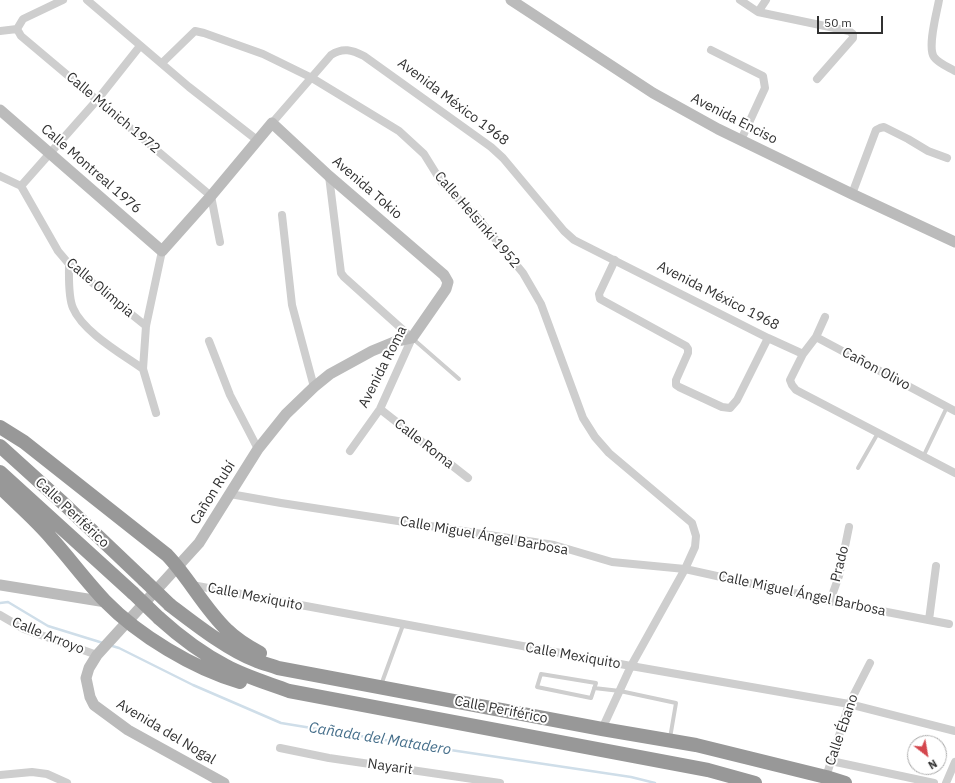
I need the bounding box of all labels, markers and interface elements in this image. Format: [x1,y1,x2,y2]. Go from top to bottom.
scale bar [819,8,885,34]
text: 50 m [824,15,852,30]
street label: Avenida México 1968 [394,55,512,149]
street label: Calle Múnich 1972 [63,69,163,157]
street label: Avenida Enciso [688,90,780,148]
street label: Calle Montreal 1976 [37,121,145,217]
street label: Avenida Tokio [329,153,405,223]
street label: Calle Helsinki 1952 [431,168,523,272]
street label: Calle Olimpia [63,255,137,321]
street label: Avenida México 1968 [654,258,782,334]
street label: Avenida Roma [355,323,411,411]
street label: Cañon Olivo [839,344,913,394]
street label: Calle Roma [391,416,457,472]
street label: Cañon Rubí [187,458,239,528]
street label: Calle Periférico [32,475,112,551]
street label: Calle Miguel Ángel Barbosa [398,513,570,559]
street label: Prado [827,544,853,584]
street label: Calle Miguel Ángel Barbosa [717,568,887,620]
street label: Calle Mexiquito [206,580,304,614]
street label: Calle Arroyo [9,614,87,658]
street label: Calle Mexiquito [524,639,622,673]
street label: Calle Ébano [822,692,862,768]
street label: Calle Periférico [453,693,549,727]
street label: Avenida del Nogal [113,696,219,768]
water label: Cañada del Matadero [308,719,452,759]
north arrow [907,735,947,775]
street label: Nayarit [366,756,414,778]
text: N [926,756,940,772]

